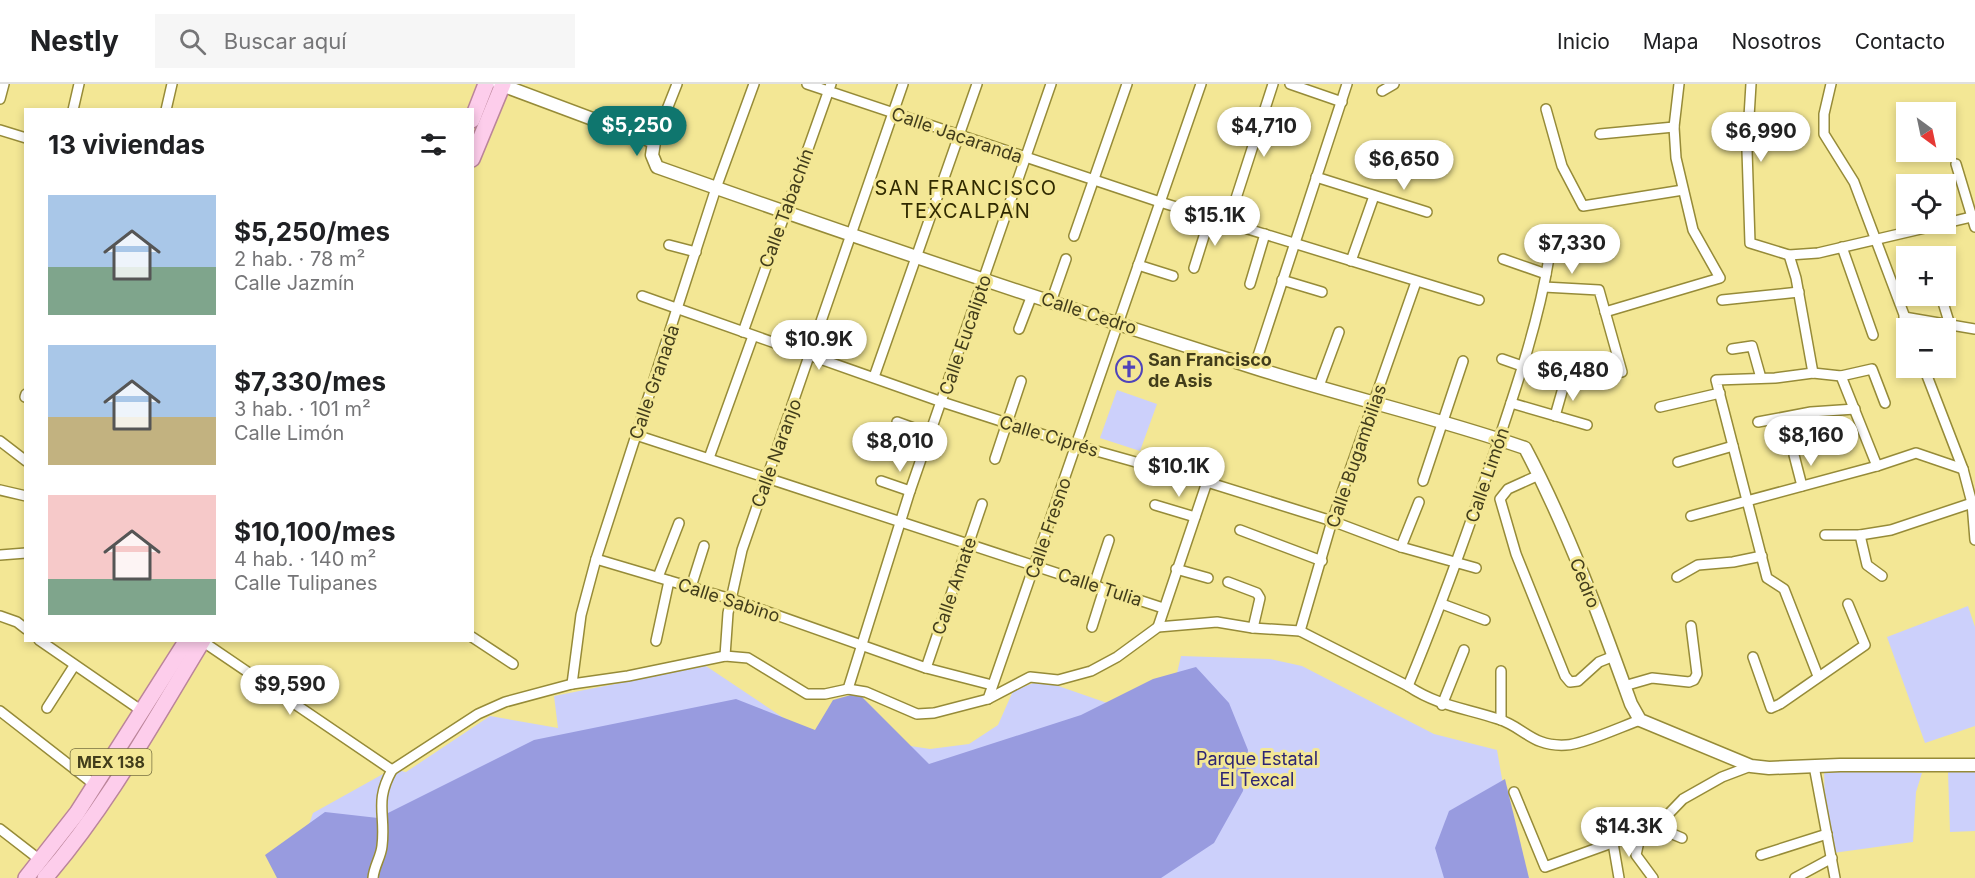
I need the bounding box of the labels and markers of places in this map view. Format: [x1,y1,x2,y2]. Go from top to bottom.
pin: $5,250 [588,106,686,157]
pin: $4,710 [1215,107,1313,158]
pin: $6,990 [1712,112,1810,163]
pin: $6,650 [1355,140,1453,191]
pin: $15.1K [1166,196,1264,247]
pin: $7,330 [1523,224,1621,275]
pin: $10.9K [770,320,868,371]
place label: San Francisco de Asis [1148,349,1272,391]
pin: $6,480 [1524,351,1622,402]
church icon: San Francisco de Asis [1114,354,1144,384]
pin: $8,160 [1762,416,1860,467]
pin: $8,010 [851,422,949,473]
pin: $10.1K [1130,447,1228,498]
pin: $9,590 [241,665,339,716]
pin: $14.3K [1580,807,1678,858]

